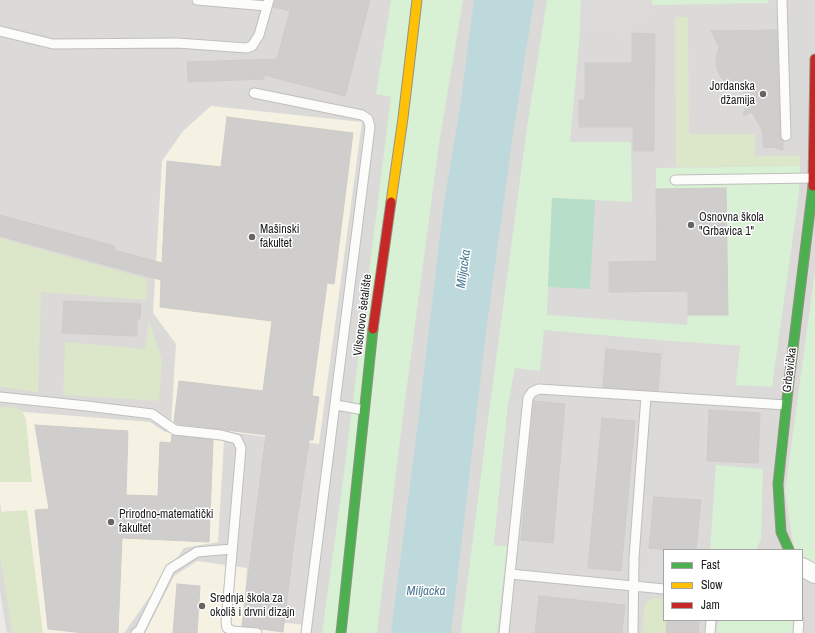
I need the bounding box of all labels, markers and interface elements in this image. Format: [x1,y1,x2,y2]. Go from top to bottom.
place label: Jordanska džamija [710,80,755,108]
marker: Jordanska džamija [758,89,768,99]
place label: Osnovna škola "Grbavica 1" [699,211,764,239]
marker: Osnovna škola "Grbavica 1" [686,220,696,230]
place label: Mašinski fakultet [260,223,299,251]
marker: Mašinski fakultet [247,232,257,242]
water label: Miljacka [454,249,474,289]
street label: Vilsonovo šetalište [351,273,375,357]
street label: Grbavička [780,347,800,393]
place label: Prirodno-matematički fakultet [119,508,214,536]
marker: Prirodno-matematički fakultet [106,517,116,527]
legend [663,549,803,621]
text: Fast [701,557,720,573]
text: Slow [701,577,722,593]
water label: Miljacka [406,584,446,600]
place label: Srednja škola za okoliš i drvni dizajn [210,592,295,620]
text: Jam [701,597,720,613]
marker: Srednja škola za okoliš i drvni dizajn [197,601,207,611]

